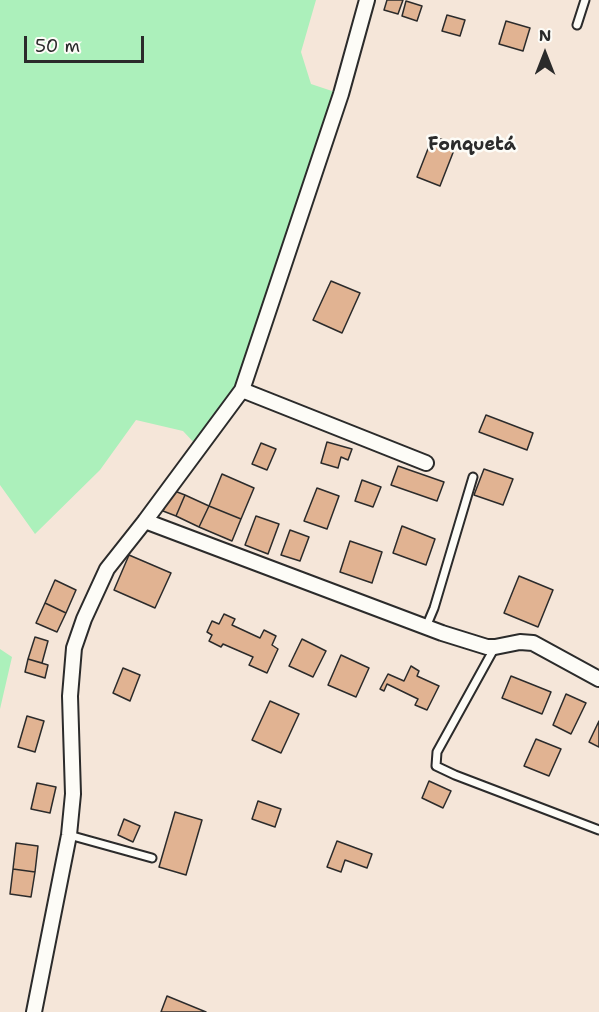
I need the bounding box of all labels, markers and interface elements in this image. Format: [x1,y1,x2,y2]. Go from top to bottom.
scale bar [27,24,147,62]
north arrow [515,24,575,84]
text: N [539,25,551,46]
text: 50 m [35,34,80,58]
district label: Fonquetá [428,134,516,156]

